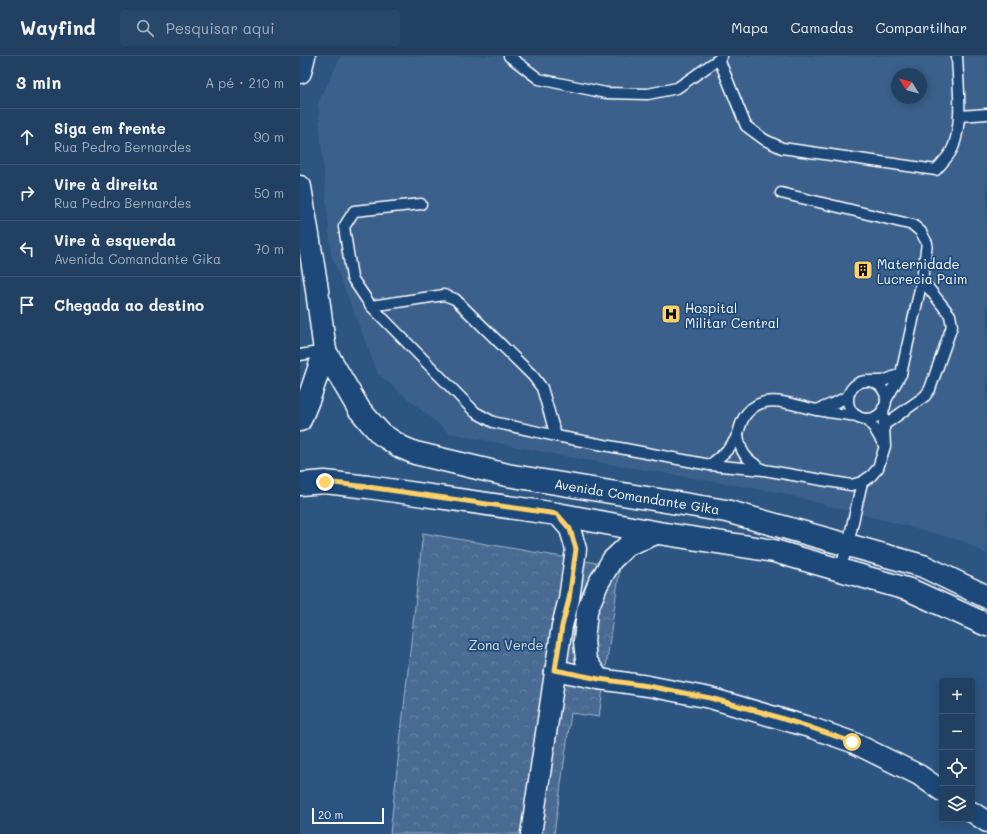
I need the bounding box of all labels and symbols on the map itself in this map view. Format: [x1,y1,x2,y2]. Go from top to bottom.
north arrow [891,68,927,104]
place label: Maternidade Lucrecia Paim [877,255,967,287]
building icon: Maternidade Lucrecia Paim [852,259,874,281]
place label: Hospital Militar Central [685,299,779,331]
hospital icon: Hospital Militar Central [660,303,682,325]
route end [316,473,334,491]
street label: Avenida Comandante Gika [553,475,721,517]
park label: Zona Verde [468,636,544,653]
route start [843,733,861,751]
scale bar [312,806,384,825]

